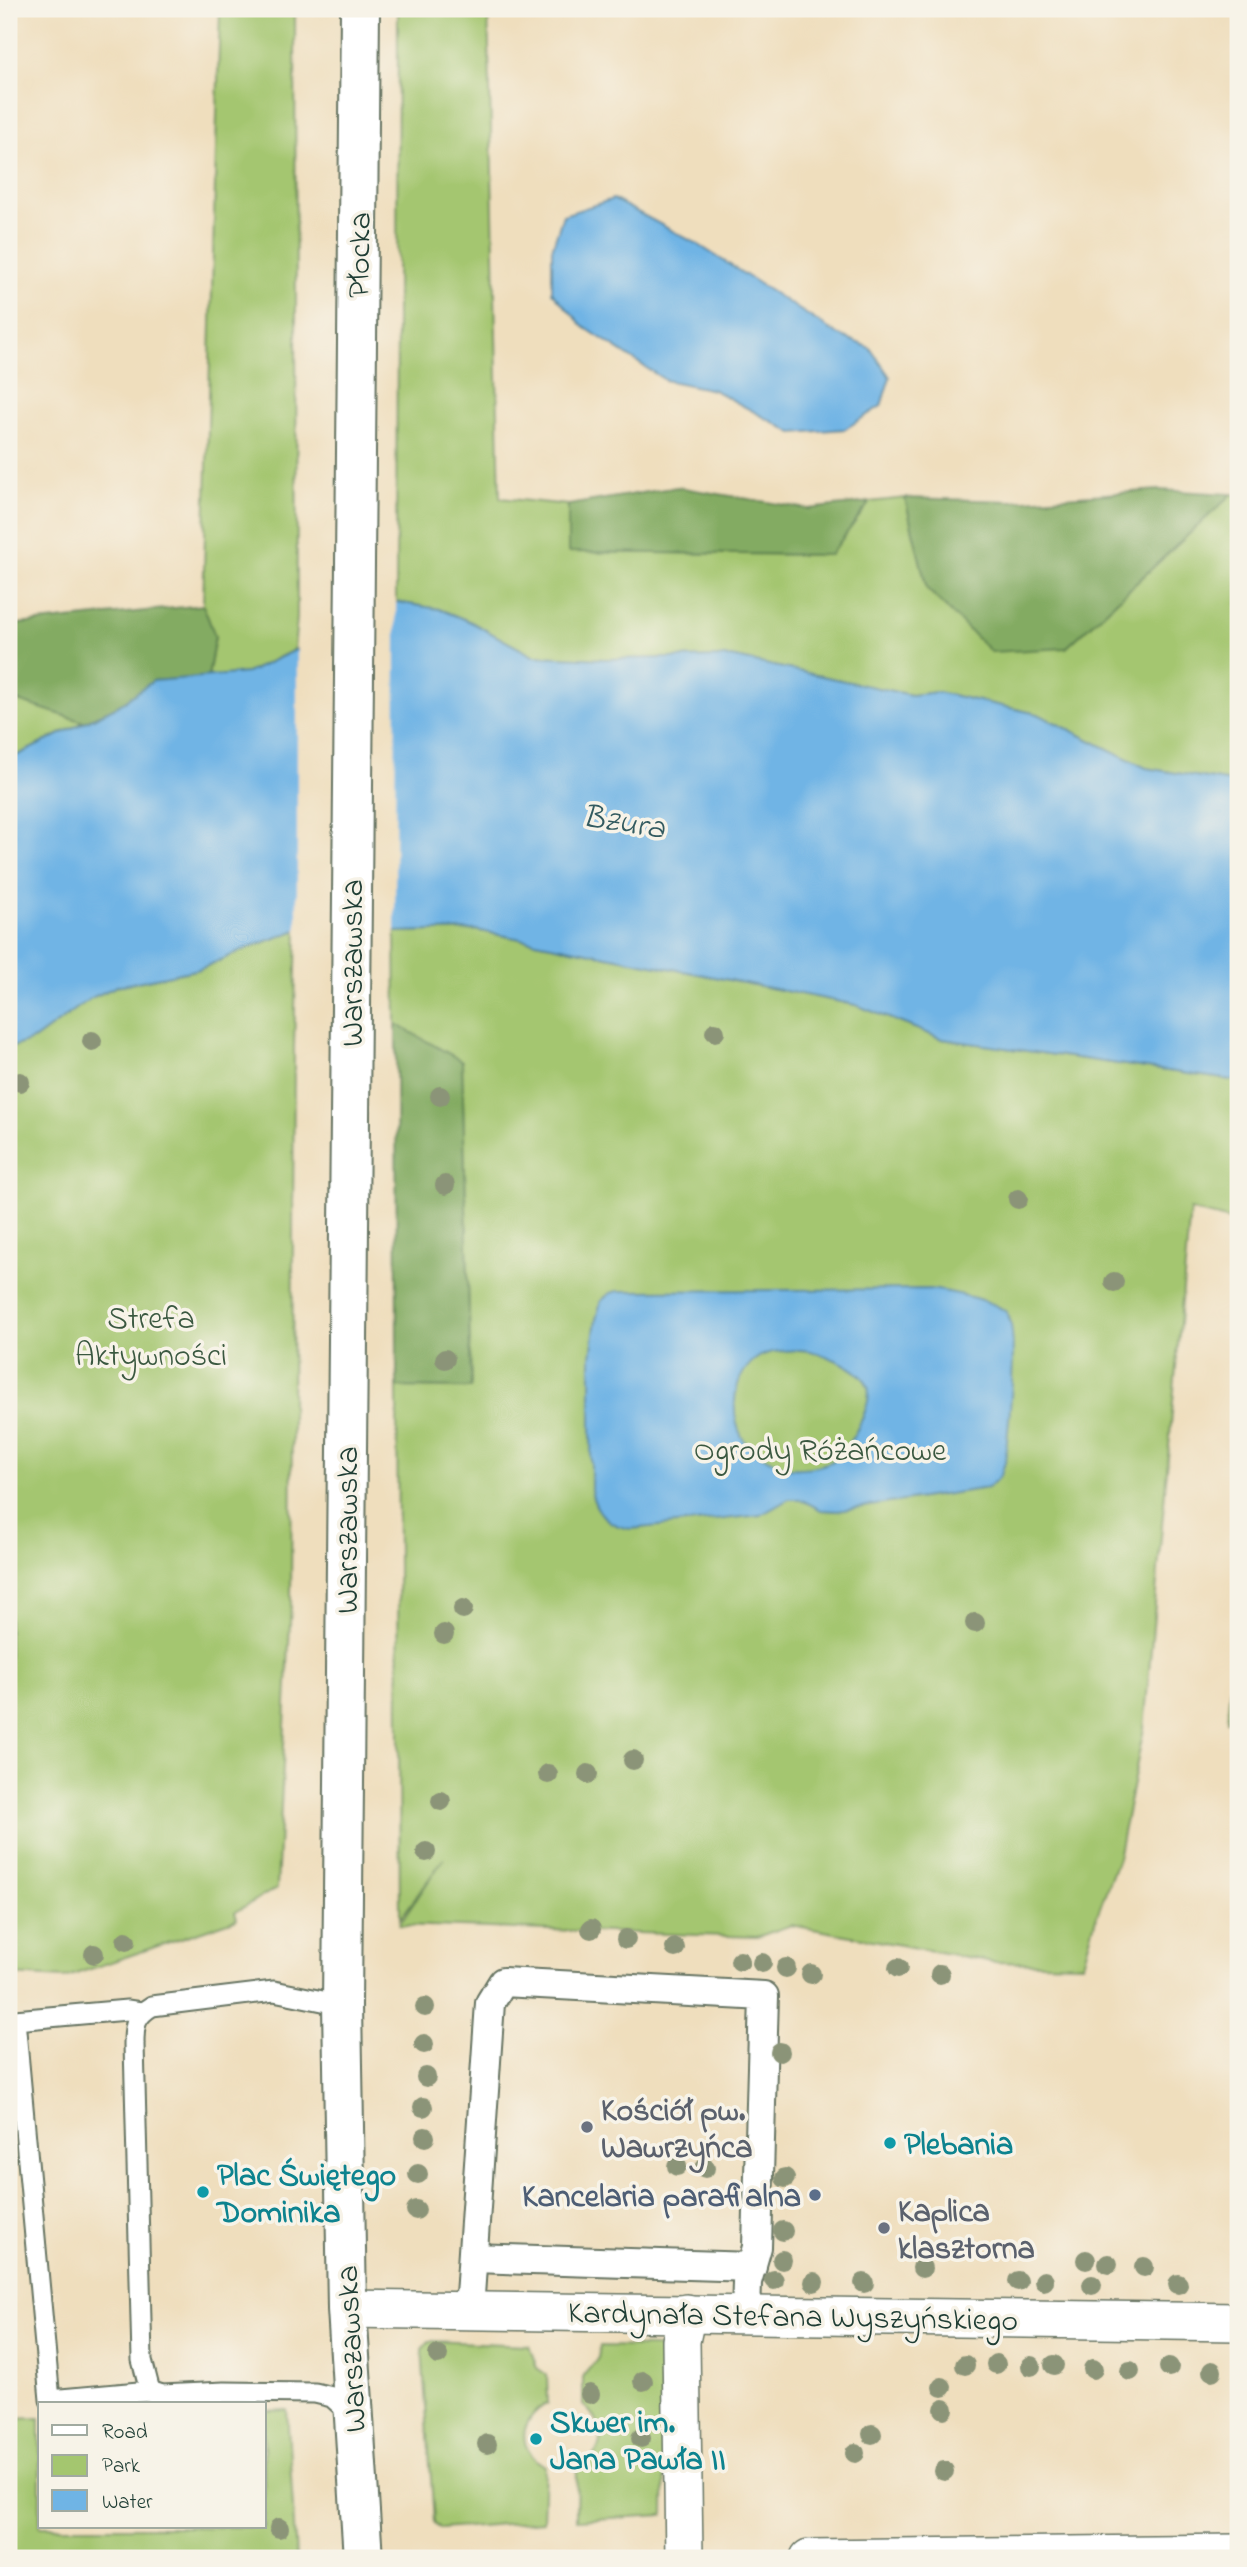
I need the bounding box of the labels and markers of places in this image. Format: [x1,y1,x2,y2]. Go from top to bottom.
place label: Kościół pw. Wawrzyńca [601,2089,752,2174]
marker: Kościół pw. Wawrzyńca [579,2119,595,2135]
place label: Plebania [904,2123,1013,2170]
marker: Plebania [882,2135,898,2151]
place label: Plac Świętego Dominika [215,2154,396,2238]
place label: Kancelaria parafialna [522,2175,801,2222]
marker: Plac Świętego Dominika [195,2184,211,2200]
marker: Kancelaria parafialna [807,2187,823,2203]
place label: Kaplica klasztorna [898,2190,1035,2274]
marker: Kaplica klasztorna [876,2220,892,2236]
place label: Skwer im. Jana Pawła II [550,2401,726,2485]
marker: Skwer im. Jana Pawła II [528,2431,544,2447]

